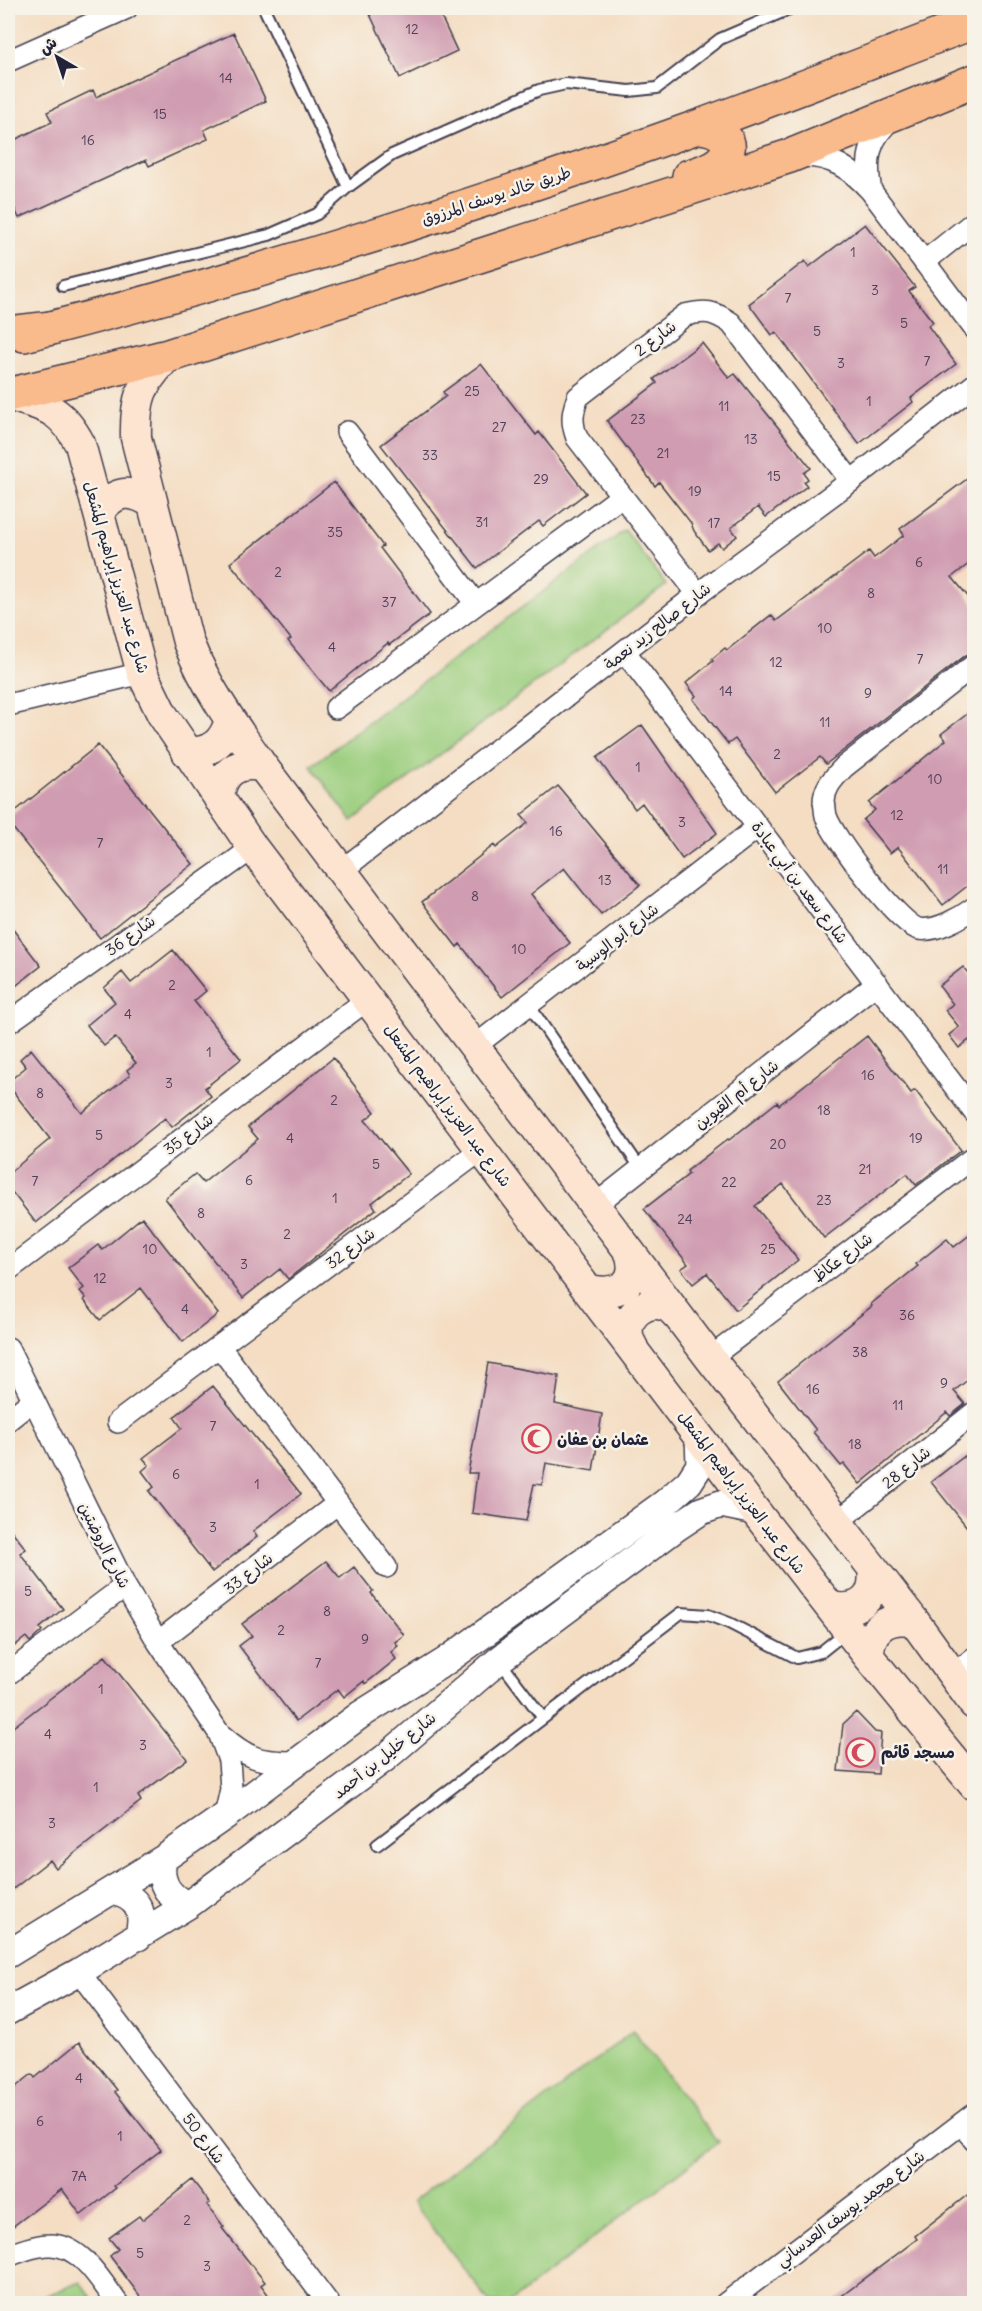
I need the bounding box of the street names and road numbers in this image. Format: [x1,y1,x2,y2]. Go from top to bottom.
street label: طريق خالد يوسف المرزوق [419,161,574,230]
street label: شارع 2 [630,316,681,362]
street label: شارع عبد العزيز إبراهيم المشعل [77,478,154,676]
street label: شارع صالح زيد نعمة [600,578,716,675]
street label: شارع سعد بن أبي عبادة [743,817,853,950]
street label: شارع أبو الوسية [572,899,664,977]
street label: شارع 36 [101,910,160,961]
street label: شارع عبد العزيز إبراهيم المشعل [378,1019,516,1192]
street label: شارع أم القيوين [690,1055,784,1136]
street label: شارع 35 [159,1109,218,1161]
street label: شارع 32 [322,1223,380,1275]
street label: شارع عكاظ [808,1228,877,1288]
street label: شارع عبد العزيز إبراهيم المشعل [672,1406,810,1579]
street label: شارع 28 [878,1441,935,1494]
street label: شارع الروضتين [73,1499,135,1592]
street label: شارع 33 [220,1548,278,1600]
street label: شارع خليل بن أحمد [328,1707,441,1804]
street label: شارع 50 [177,2109,229,2168]
street label: شارع محمد يوسف العدساني [772,2146,931,2274]

